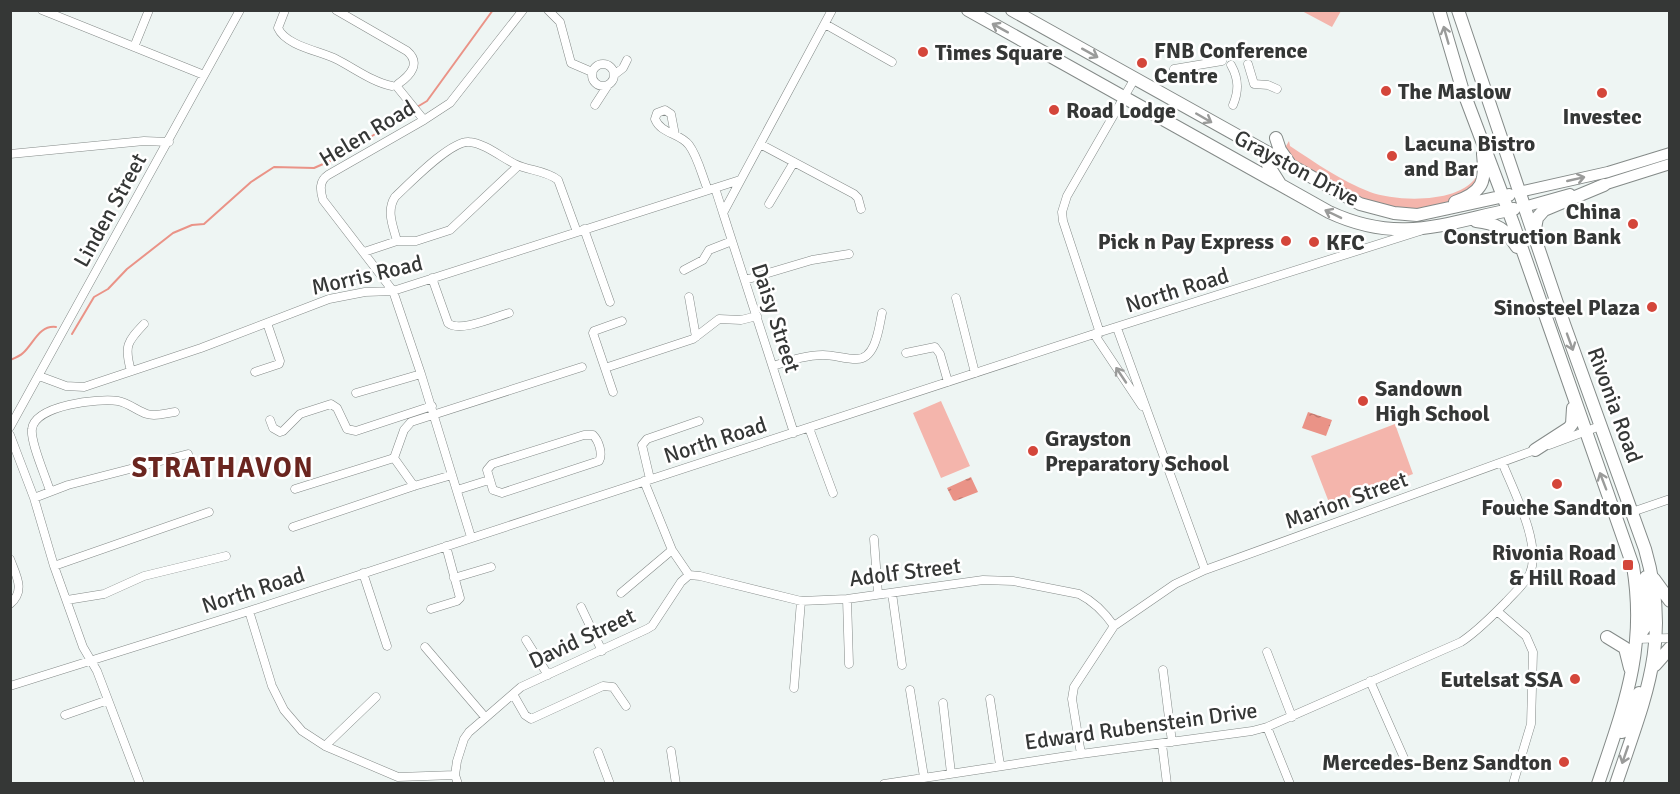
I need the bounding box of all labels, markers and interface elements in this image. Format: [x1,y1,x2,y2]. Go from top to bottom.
one-way arrow [992,22,1009,34]
one-way arrow [1440,26,1451,45]
place label: FNB Conference Centre [1154,37,1308,89]
place label: Times Square [935,39,1063,66]
marker: Times Square [916,45,930,59]
one-way arrow [1081,47,1098,59]
marker: FNB Conference Centre [1135,56,1149,70]
place label: The Maslow [1398,78,1511,105]
marker: The Maslow [1379,84,1393,98]
marker: Investec [1595,86,1609,100]
street label: Helen Road [314,94,420,172]
place label: Road Lodge [1066,97,1176,124]
marker: Road Lodge [1047,103,1061,117]
place label: Investec [1562,103,1642,130]
one-way arrow [1195,112,1212,124]
street label: Grayston Drive [1230,124,1364,212]
place label: Lacuna Bistro and Bar [1404,130,1535,182]
street label: Linden Street [68,148,152,272]
marker: Lacuna Bistro and Bar [1385,149,1399,163]
one-way arrow [1567,173,1586,185]
place label: China Construction Bank [1444,198,1621,250]
one-way arrow [1324,207,1342,219]
marker: China Construction Bank [1626,217,1640,231]
place label: Pick n Pay Express [1098,228,1274,255]
place label: KFC [1326,229,1365,256]
marker: Pick n Pay Express [1279,234,1293,248]
marker: KFC [1307,235,1321,249]
street label: Morris Road [309,249,425,301]
street label: Daisy Street [746,260,806,376]
street label: North Road [1122,262,1232,318]
place label: Sinosteel Plaza [1494,294,1640,321]
marker: Sinosteel Plaza [1645,300,1659,314]
one-way arrow [1566,332,1577,350]
street label: Rivonia Road [1582,343,1648,467]
one-way arrow [1115,367,1127,384]
place label: Sandown High School [1375,375,1490,427]
marker: Sandown High School [1356,394,1370,408]
street label: North Road [660,411,770,469]
place label: Grayston Preparatory School [1045,425,1229,477]
marker: Grayston Preparatory School [1026,444,1040,458]
district label: STRATHAVON [132,451,314,485]
street label: Marion Street [1281,465,1411,535]
one-way arrow [1596,472,1607,490]
marker: Fouche Sandton [1550,477,1564,491]
place label: Fouche Sandton [1481,494,1633,521]
place label: Rivonia Road & Hill Road [1492,539,1616,591]
street label: Adolf Street [848,552,963,592]
marker: Rivonia Road & Hill Road [1621,558,1635,572]
street label: North Road [198,561,308,619]
street label: David Street [524,601,640,674]
place label: Eutelsat SSA [1440,666,1563,693]
marker: Eutelsat SSA [1568,672,1582,686]
street label: Edward Rubenstein Drive [1023,696,1259,756]
one-way arrow [1619,745,1630,764]
place label: Mercedes-Benz Sandton [1322,749,1552,776]
marker: Mercedes-Benz Sandton [1557,755,1571,769]

